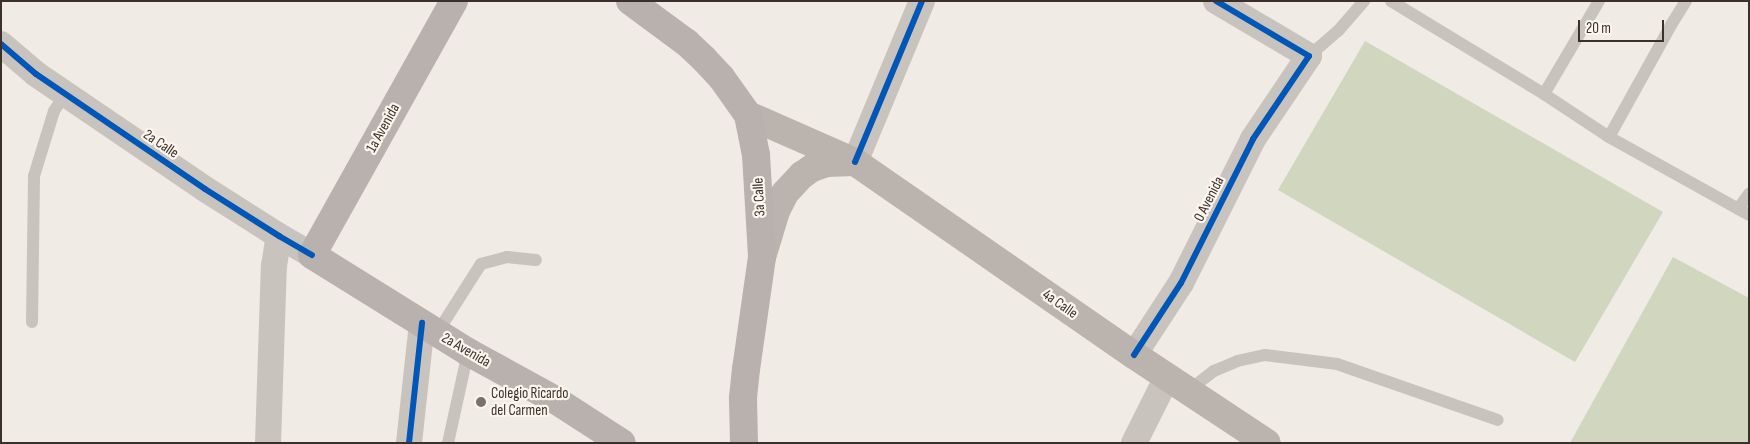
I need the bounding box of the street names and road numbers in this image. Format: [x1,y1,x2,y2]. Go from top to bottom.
street label: 1a Avenida [362,101,404,155]
street label: 2a Calle [140,126,182,162]
street label: 0 Avenida [1190,173,1228,225]
street label: 3a Calle [749,177,769,217]
street label: 4a Calle [1039,285,1081,323]
street label: 2a Avenida [438,329,494,371]

